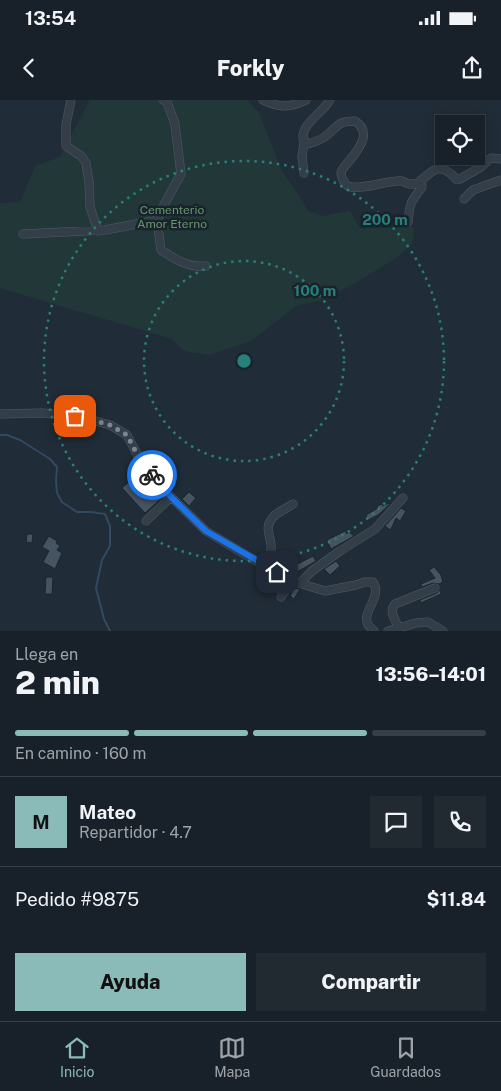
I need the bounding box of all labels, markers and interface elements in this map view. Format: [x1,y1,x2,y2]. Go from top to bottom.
text: 13:54 [25,7,76,29]
icon: back [15,54,43,82]
icon: share [458,54,486,82]
text: Forkly [217,55,284,81]
map controls [435,115,485,165]
button: locate [435,115,485,165]
park label: Cementerio Amor Eterno [137,203,207,231]
text: 200 m [362,211,408,228]
text: 100 m [294,282,336,299]
centre of rings [235,352,253,370]
pin [54,395,96,437]
icon: bag [61,402,89,430]
courier [127,450,177,500]
icon: bike [138,461,166,489]
pin [256,551,298,593]
icon: home [263,558,291,586]
text: Llega en [15,645,78,664]
text: 13:56–14:01 [376,663,486,685]
text: 2 min [15,664,100,701]
text: En camino · 160 m [15,744,146,763]
button: chat [370,796,422,848]
button: phone [434,796,486,848]
text: Mateo [79,801,136,823]
text: M [32,811,50,833]
text: Repartidor · 4.7 [79,823,192,842]
text: Pedido #9875 [15,888,139,910]
text: $11.84 [427,888,486,910]
button: Ayuda [15,953,246,1011]
button: Compartir [256,953,486,1011]
tab: Inicio [60,1034,94,1080]
tab: Mapa [214,1034,250,1080]
tab: Guardados [370,1034,441,1080]

